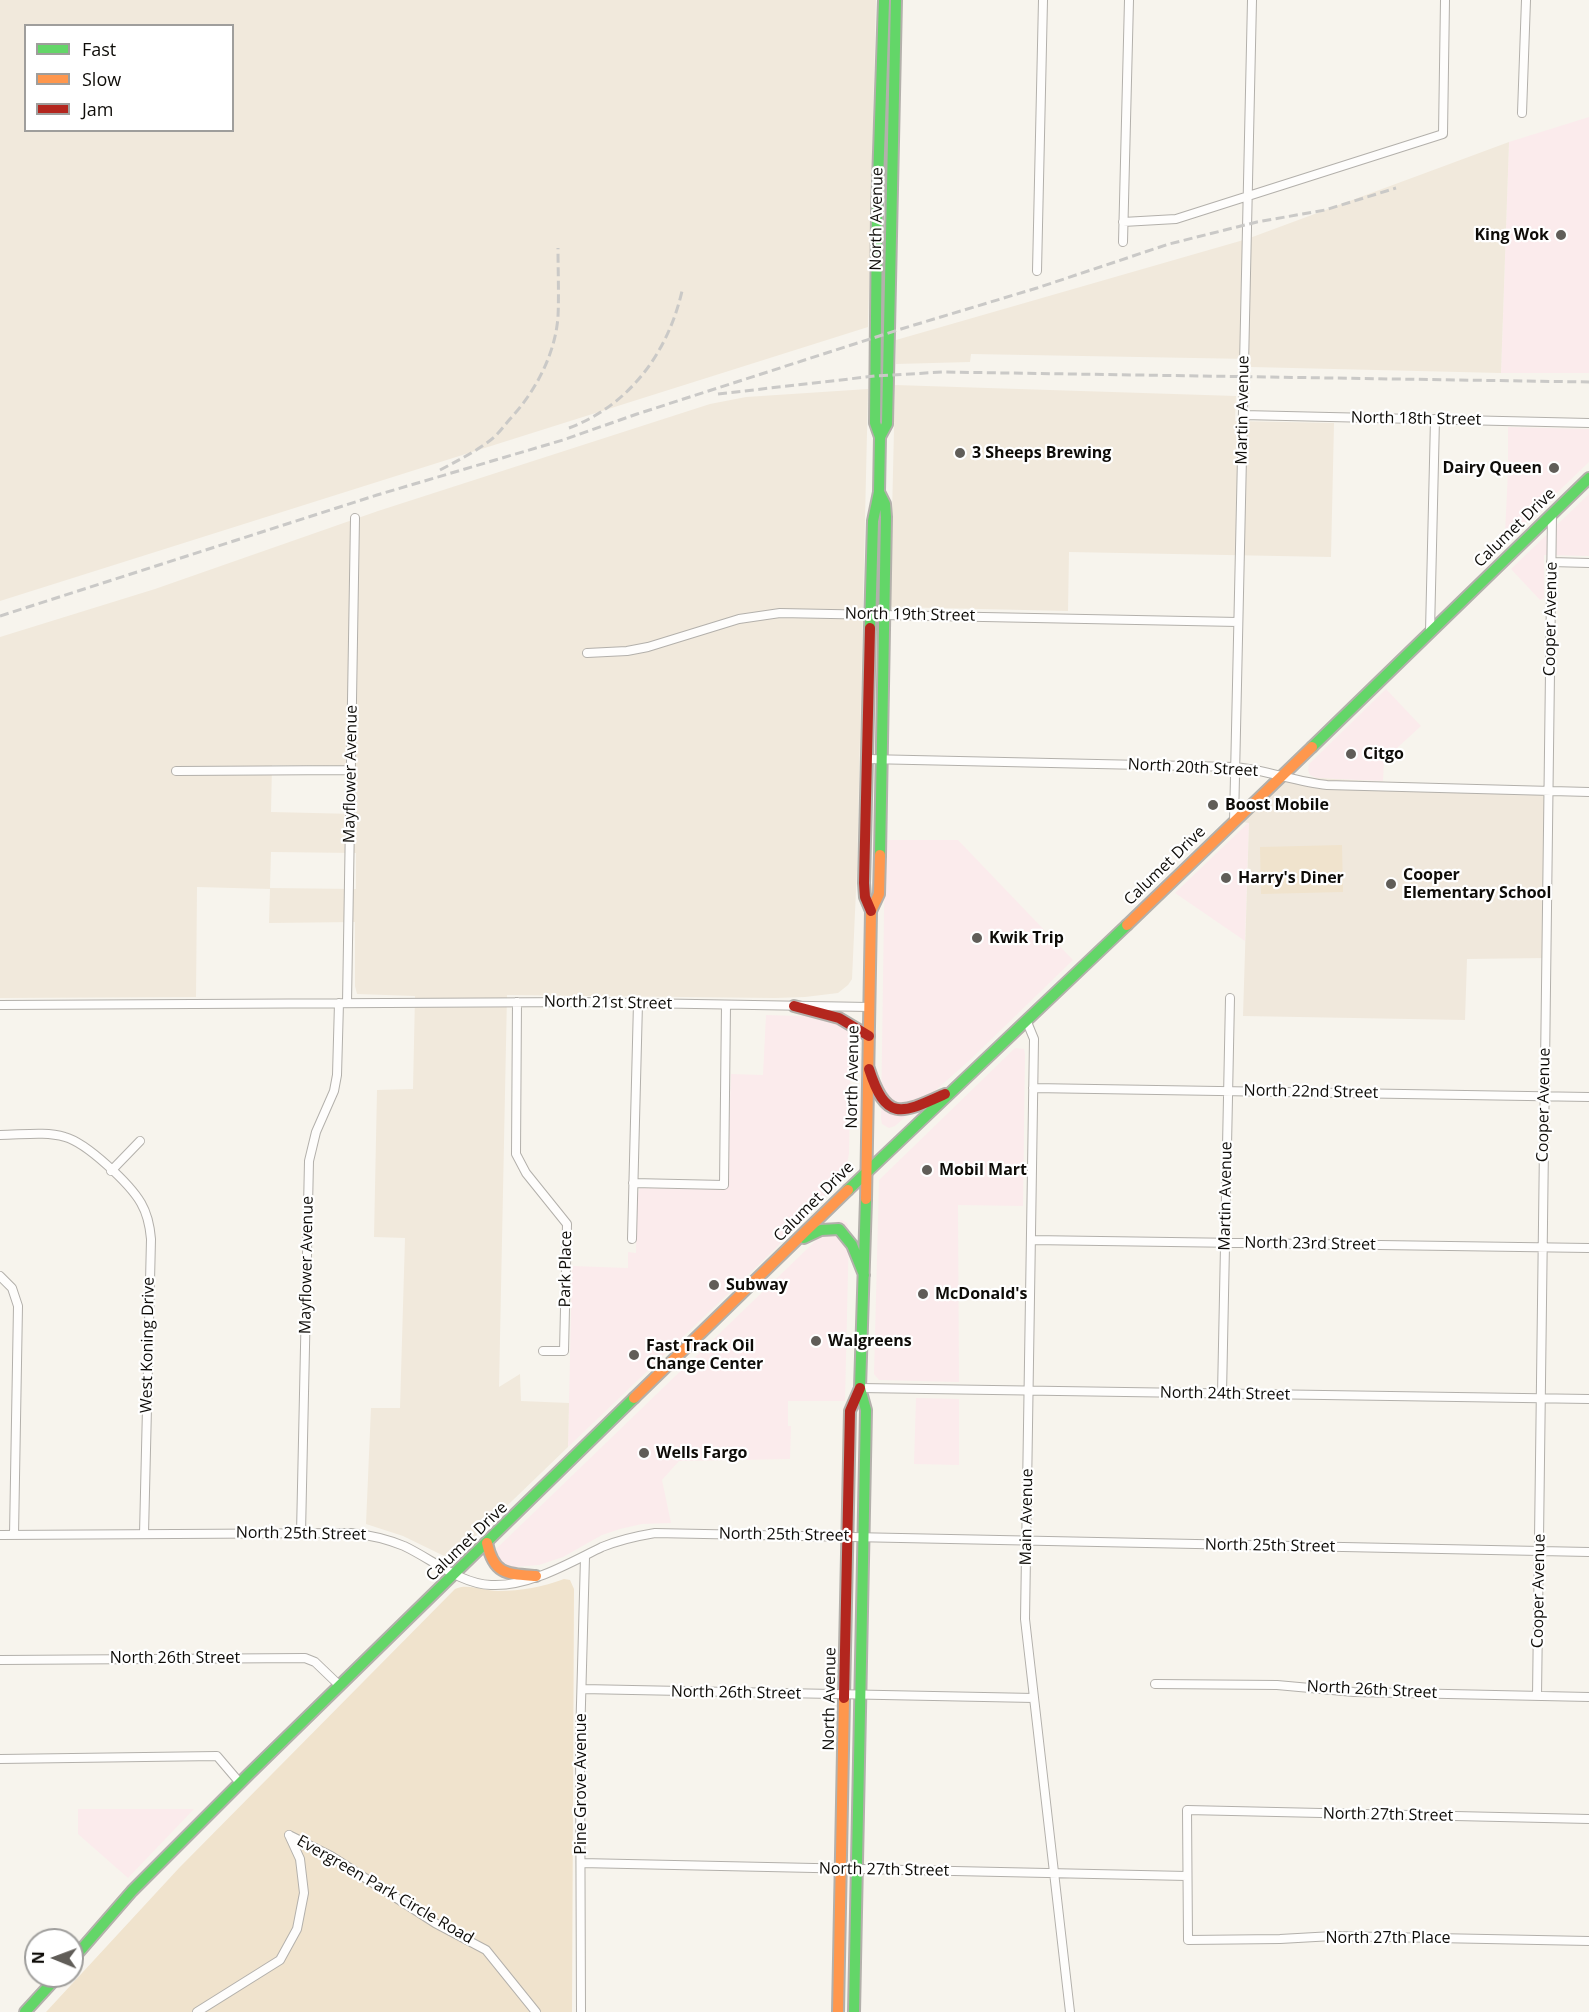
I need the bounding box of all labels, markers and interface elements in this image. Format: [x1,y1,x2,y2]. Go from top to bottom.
legend [24,24,234,132]
text: Fast [82,37,116,61]
text: Slow [82,67,121,91]
text: Jam [82,97,114,121]
street label: North Avenue [866,167,888,271]
place label: King Wok [1474,225,1549,245]
marker: King Wok [1554,228,1568,242]
street label: Martin Avenue [1232,355,1254,465]
street label: North 18th Street [1351,408,1481,430]
place label: 3 Sheeps Brewing [972,443,1111,463]
marker: 3 Sheeps Brewing [953,446,967,460]
place label: Dairy Queen [1442,458,1542,478]
marker: Dairy Queen [1547,461,1561,475]
street label: Calumet Drive [1470,484,1560,572]
street label: Cooper Avenue [1540,562,1562,676]
street label: North 19th Street [845,604,975,626]
street label: Mayflower Avenue [340,705,362,843]
place label: Citgo [1363,744,1404,764]
marker: Citgo [1344,747,1358,761]
street label: North 20th Street [1127,755,1259,781]
place label: Boost Mobile [1225,795,1329,815]
marker: Boost Mobile [1206,798,1220,812]
street label: Calumet Drive [1120,822,1210,910]
place label: Cooper Elementary School [1403,865,1551,903]
place label: Harry's Diner [1238,868,1344,888]
marker: Harry's Diner [1219,871,1233,885]
marker: Cooper Elementary School [1384,877,1398,891]
place label: Kwik Trip [989,928,1064,948]
marker: Kwik Trip [970,931,984,945]
street label: North 21st Street [544,992,672,1014]
street label: North Avenue [842,1025,864,1129]
street label: Cooper Avenue [1533,1048,1555,1162]
street label: North 22nd Street [1244,1081,1378,1103]
street label: Martin Avenue [1215,1141,1237,1251]
street label: Calumet Drive [770,1158,858,1246]
place label: Mobil Mart [939,1160,1027,1180]
marker: Mobil Mart [920,1163,934,1177]
street label: Mayflower Avenue [296,1196,318,1334]
street label: Park Place [556,1230,576,1308]
street label: North 23rd Street [1244,1233,1376,1255]
place label: Subway [726,1275,788,1295]
street label: West Koning Drive [137,1277,159,1413]
marker: Subway [707,1278,721,1292]
place label: McDonald's [935,1284,1027,1304]
marker: McDonald's [916,1287,930,1301]
place label: Walgreens [828,1331,912,1351]
marker: Walgreens [809,1334,823,1348]
place label: Fast Track Oil Change Center [646,1336,763,1374]
marker: Fast Track Oil Change Center [627,1348,641,1362]
street label: North 24th Street [1160,1383,1290,1405]
place label: Wells Fargo [656,1443,747,1463]
marker: Wells Fargo [637,1446,651,1460]
street label: Main Avenue [1017,1468,1037,1566]
street label: Calumet Drive [422,1498,512,1586]
street label: North 25th Street [236,1523,366,1545]
street label: North 25th Street [719,1524,849,1546]
street label: Cooper Avenue [1528,1534,1550,1648]
street label: North 25th Street [1205,1535,1335,1557]
street label: North Avenue [819,1647,841,1751]
street label: North 26th Street [110,1648,240,1668]
street label: North 26th Street [1306,1677,1438,1703]
street label: North 26th Street [671,1682,801,1704]
street label: Pine Grove Avenue [571,1713,591,1855]
street label: North 27th Street [1323,1804,1453,1826]
street label: Evergreen Park Circle Road [293,1831,477,1949]
street label: North 27th Street [819,1859,949,1881]
north arrow [24,1928,84,1988]
street label: North 27th Place [1325,1928,1451,1948]
text: N [27,1951,49,1964]

